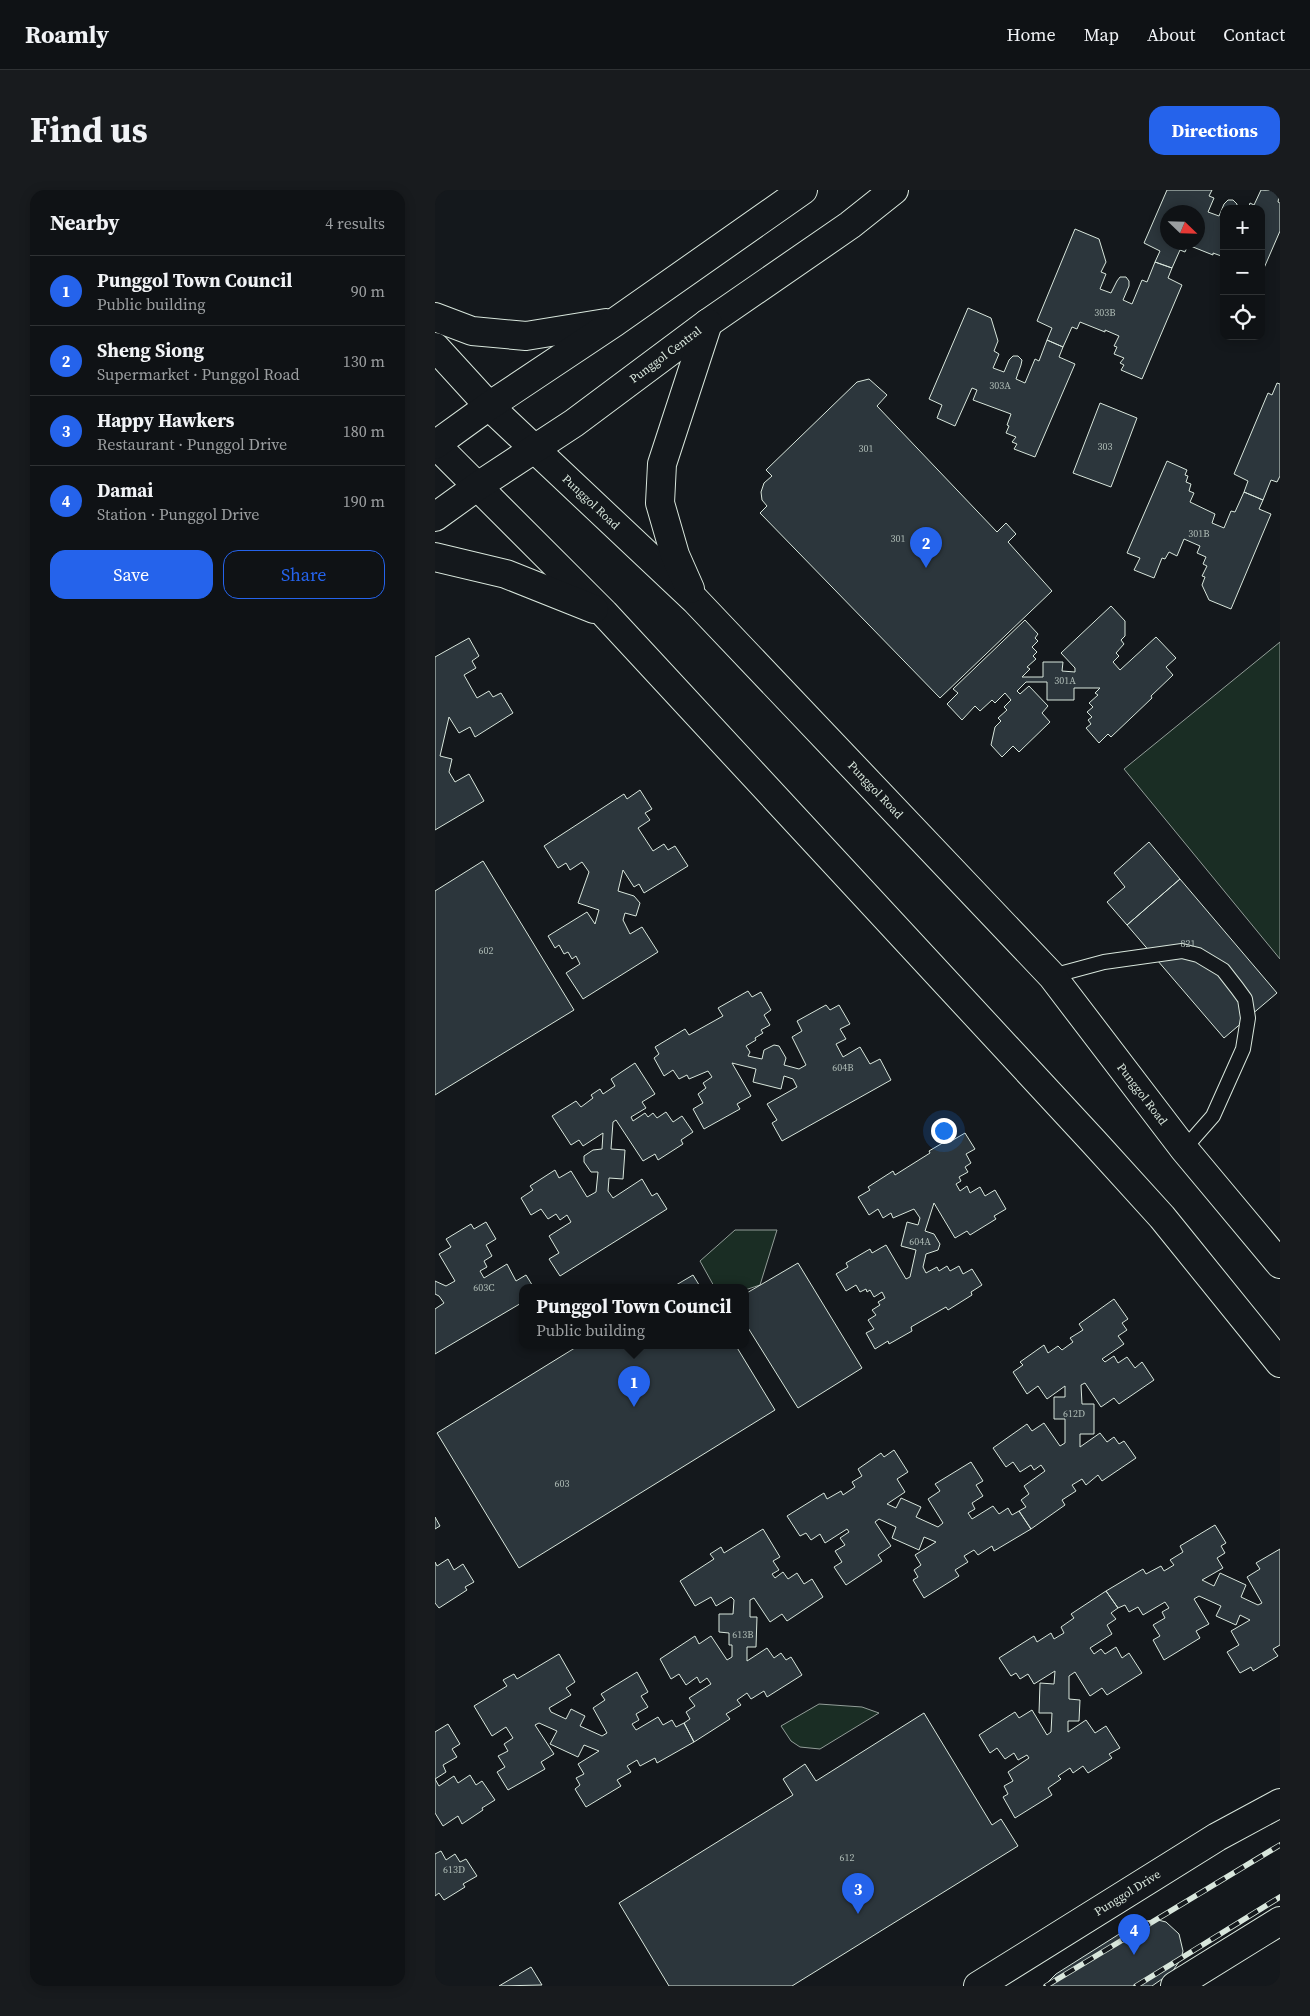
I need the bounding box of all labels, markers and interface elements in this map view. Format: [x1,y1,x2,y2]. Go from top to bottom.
text: Roamly [25,18,109,51]
text: Home [1007,22,1056,47]
text: Map [1084,22,1119,47]
text: About [1147,22,1195,47]
text: Contact [1223,22,1285,47]
text: Find us [30,106,148,154]
button: Directions [1149,106,1280,155]
north arrow [1160,205,1205,250]
map controls [1220,205,1265,340]
button: + [1220,205,1265,250]
text: Nearby [50,208,120,237]
text: 4 results [325,212,385,234]
button: − [1220,250,1265,295]
text: Punggol Town Council [97,267,292,293]
text: 1 [62,280,70,302]
text: 90 m [351,280,385,302]
text: Public building [97,293,206,315]
button: locate [1220,295,1265,340]
house number: 303B [1094,306,1116,319]
street label: Punggol Central [626,322,705,387]
text: Sheng Siong [97,337,204,363]
text: 2 [62,350,70,372]
text: 130 m [343,350,385,372]
text: Supermarket · Punggol Road [97,363,300,385]
house number: 303A [989,379,1011,392]
text: Happy Hawkers [97,407,235,433]
text: 3 [62,420,70,442]
text: 180 m [343,420,385,442]
text: Restaurant · Punggol Drive [97,433,287,455]
house number: 303 [1098,440,1113,453]
house number: 301 [859,442,874,455]
street label: Punggol Road [559,471,623,533]
text: Damai [97,477,153,503]
text: 4 [62,490,70,512]
text: 190 m [343,490,385,512]
text: Station · Punggol Drive [97,503,259,525]
pin: 2 [910,527,942,568]
house number: 301B [1188,527,1210,540]
house number: 301 [891,532,906,545]
button: Save [50,550,213,599]
button: Share [223,550,385,599]
house number: 301A [1054,674,1076,687]
street label: Punggol Road [844,758,907,822]
house number: 821 [1181,937,1196,950]
house number: 602 [479,944,494,957]
street label: Punggol Road [1113,1060,1171,1128]
house number: 604B [832,1061,854,1074]
your location [931,1118,957,1144]
house number: 604A [909,1235,931,1248]
house number: 603C [473,1281,495,1294]
popup [519,1284,749,1349]
text: Punggol Town Council [536,1293,732,1319]
text: Public building [536,1319,645,1341]
pin: 1 [618,1366,650,1407]
house number: 612D [1063,1407,1085,1420]
house number: 603 [555,1477,570,1490]
house number: 613B [732,1628,754,1641]
house number: 612 [840,1851,855,1864]
house number: 613D [443,1863,465,1876]
street label: Punggol Drive [1091,1866,1164,1920]
pin: 3 [842,1873,874,1914]
pin: 4 [1118,1914,1150,1955]

